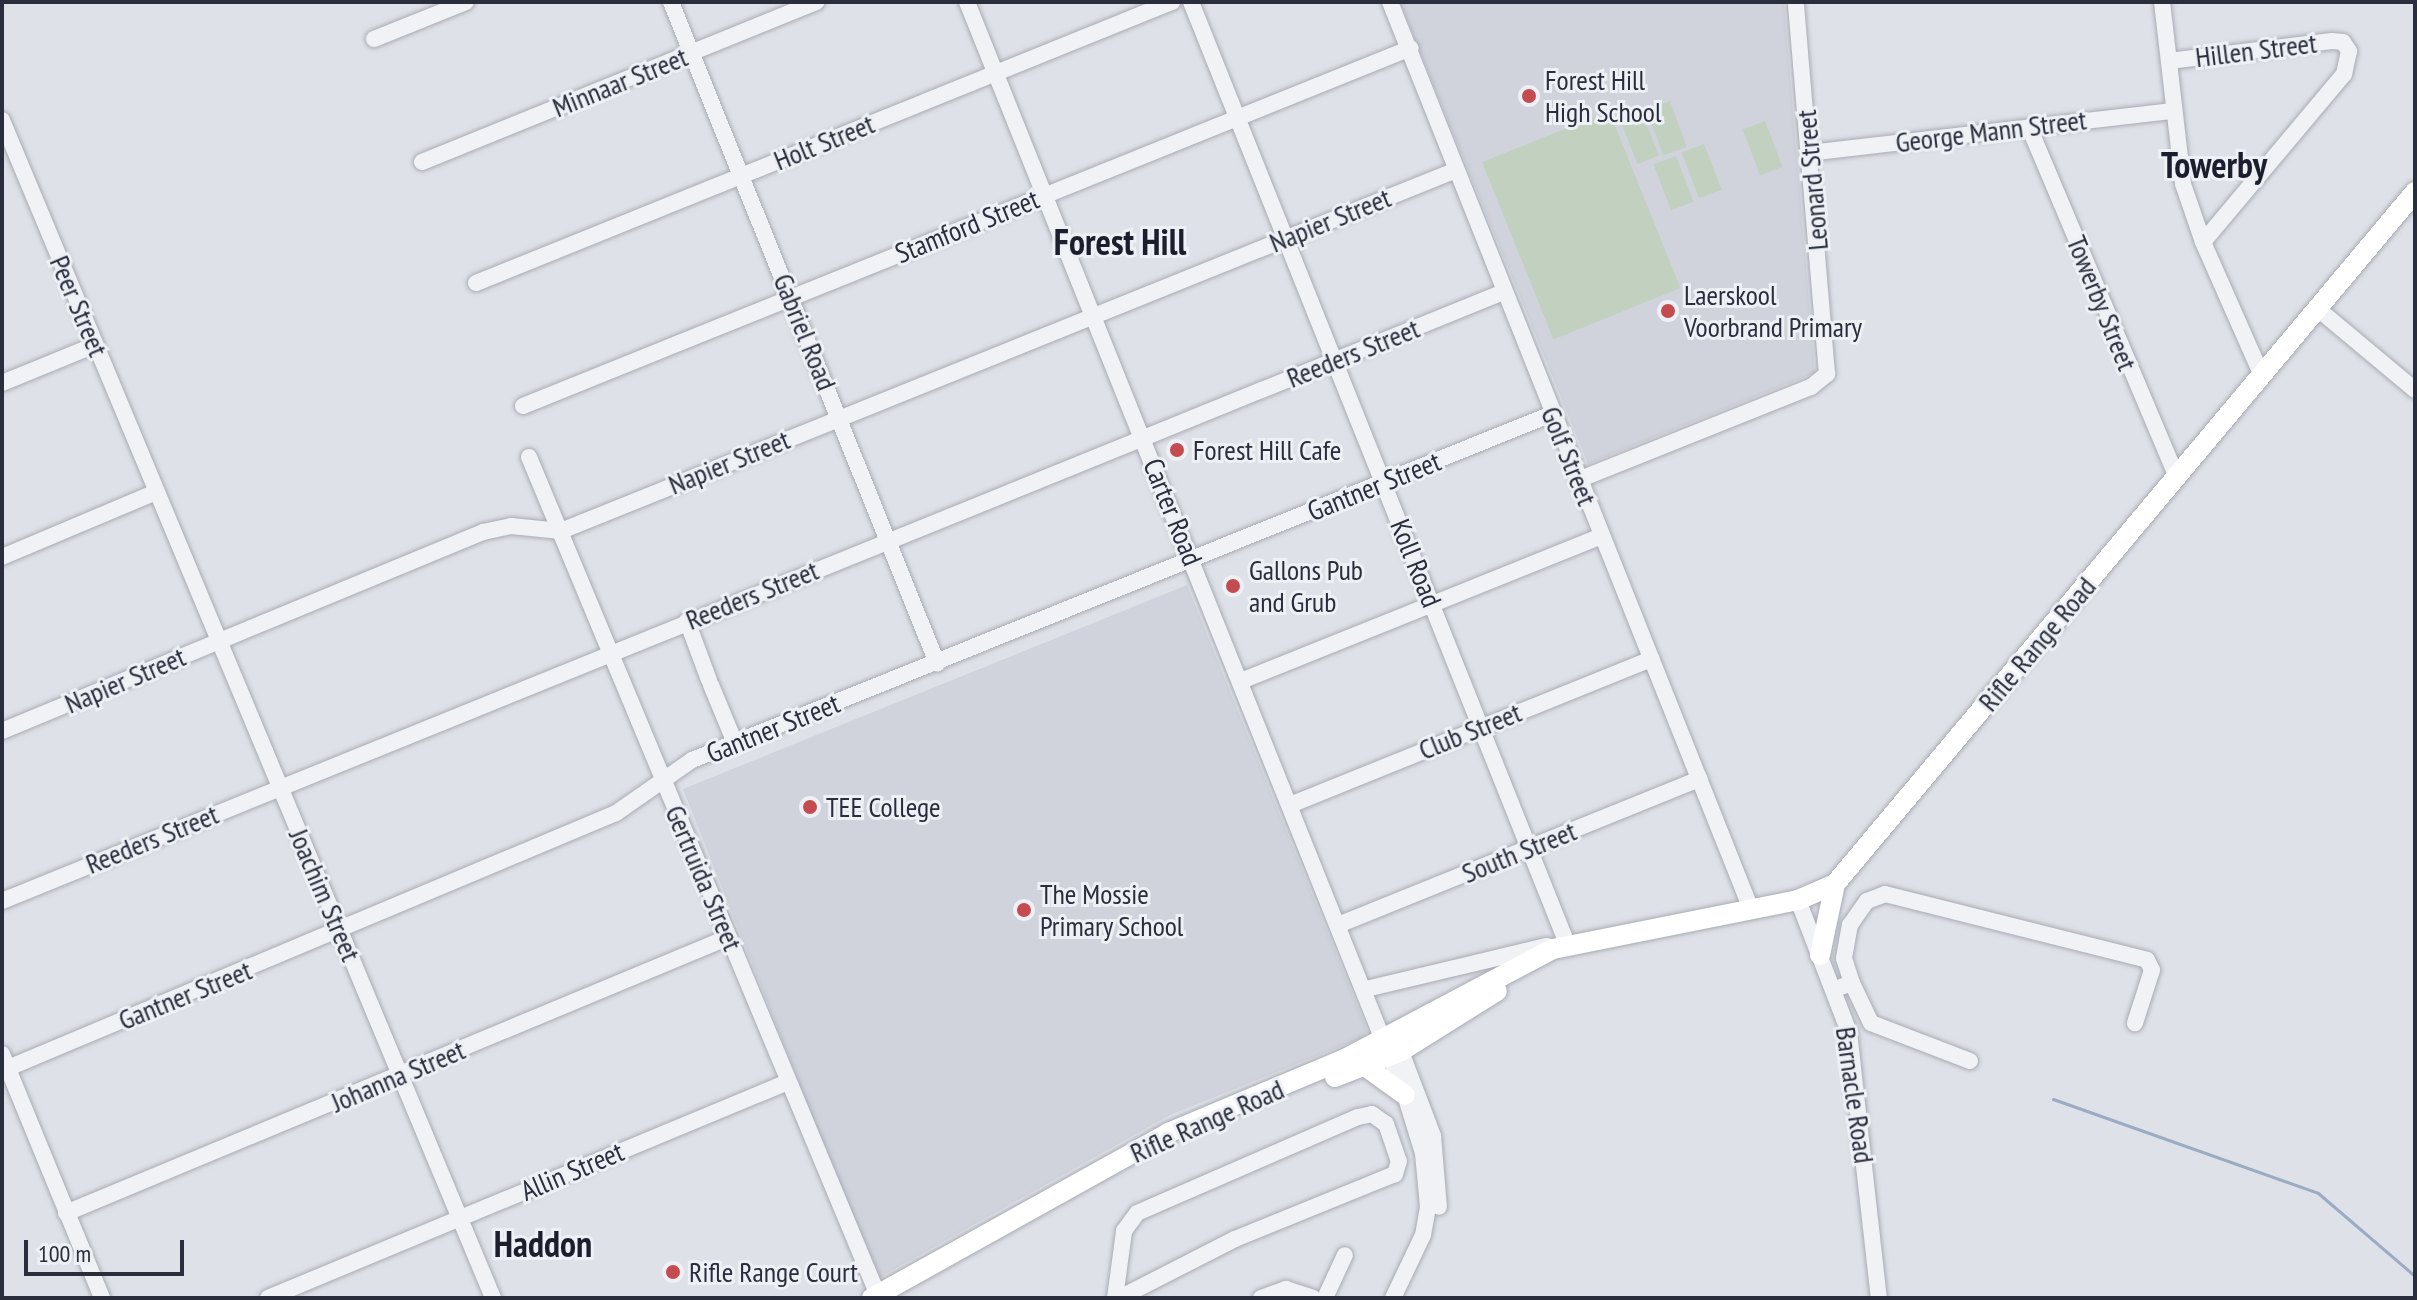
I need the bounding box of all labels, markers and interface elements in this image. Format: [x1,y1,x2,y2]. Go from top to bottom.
street label: Hillen Street [2193,26,2319,74]
street label: Minnaar Street [548,40,692,124]
place label: Forest Hill High School [1545,63,1661,129]
marker: Forest Hill High School [1520,87,1538,105]
street label: George Mann Street [1894,103,2088,159]
street label: Holt Street [769,107,879,177]
street label: Leonard Street [1789,108,1835,252]
district label: Towerby [2161,143,2267,187]
street label: Napier Street [1265,181,1395,259]
street label: Stamford Street [890,182,1044,270]
district label: Forest Hill [1054,220,1186,264]
street label: Towerby Street [2060,230,2144,376]
street label: Peer Street [43,251,115,361]
street label: Gabriel Road [766,269,844,395]
place label: Laerskool Voorbrand Primary [1684,278,1862,344]
marker: Laerskool Voorbrand Primary [1659,302,1677,320]
street label: Reeders Street [1282,311,1424,395]
street label: Golf Street [1534,402,1604,510]
street label: Napier Street [664,423,794,501]
place label: Forest Hill Cafe [1193,433,1341,467]
marker: Forest Hill Cafe [1168,441,1186,459]
street label: Gantner Street [1303,444,1445,528]
street label: Carter Road [1136,454,1210,570]
street label: Koll Road [1383,514,1449,612]
street label: Reeders Street [681,553,823,637]
place label: Gallons Pub and Grub [1249,553,1363,619]
street label: Rifle Range Road [1971,570,2103,718]
marker: Gallons Pub and Grub [1224,577,1242,595]
street label: Napier Street [60,640,190,720]
street label: Gantner Street [702,686,844,770]
street label: Club Street [1414,695,1526,767]
place label: TEE College [826,790,941,824]
street label: Reeders Street [81,797,223,881]
marker: TEE College [801,798,819,816]
street label: Gertruida Street [658,800,750,956]
street label: South Street [1457,814,1581,890]
street label: Joachim Street [282,824,368,966]
place label: The Mossie Primary School [1040,877,1184,943]
marker: The Mossie Primary School [1015,901,1033,919]
street label: Gantner Street [114,953,256,1037]
street label: Barnacle Road [1829,1025,1881,1165]
street label: Johanna Street [326,1033,470,1119]
street label: Rifle Range Road [1125,1072,1289,1170]
street label: Allin Street [515,1134,629,1208]
district label: Haddon [494,1222,592,1266]
scale bar [28,1224,188,1274]
text: 100 m [38,1238,91,1269]
place label: Rifle Range Court [689,1255,858,1289]
marker: Rifle Range Court [664,1263,682,1281]

